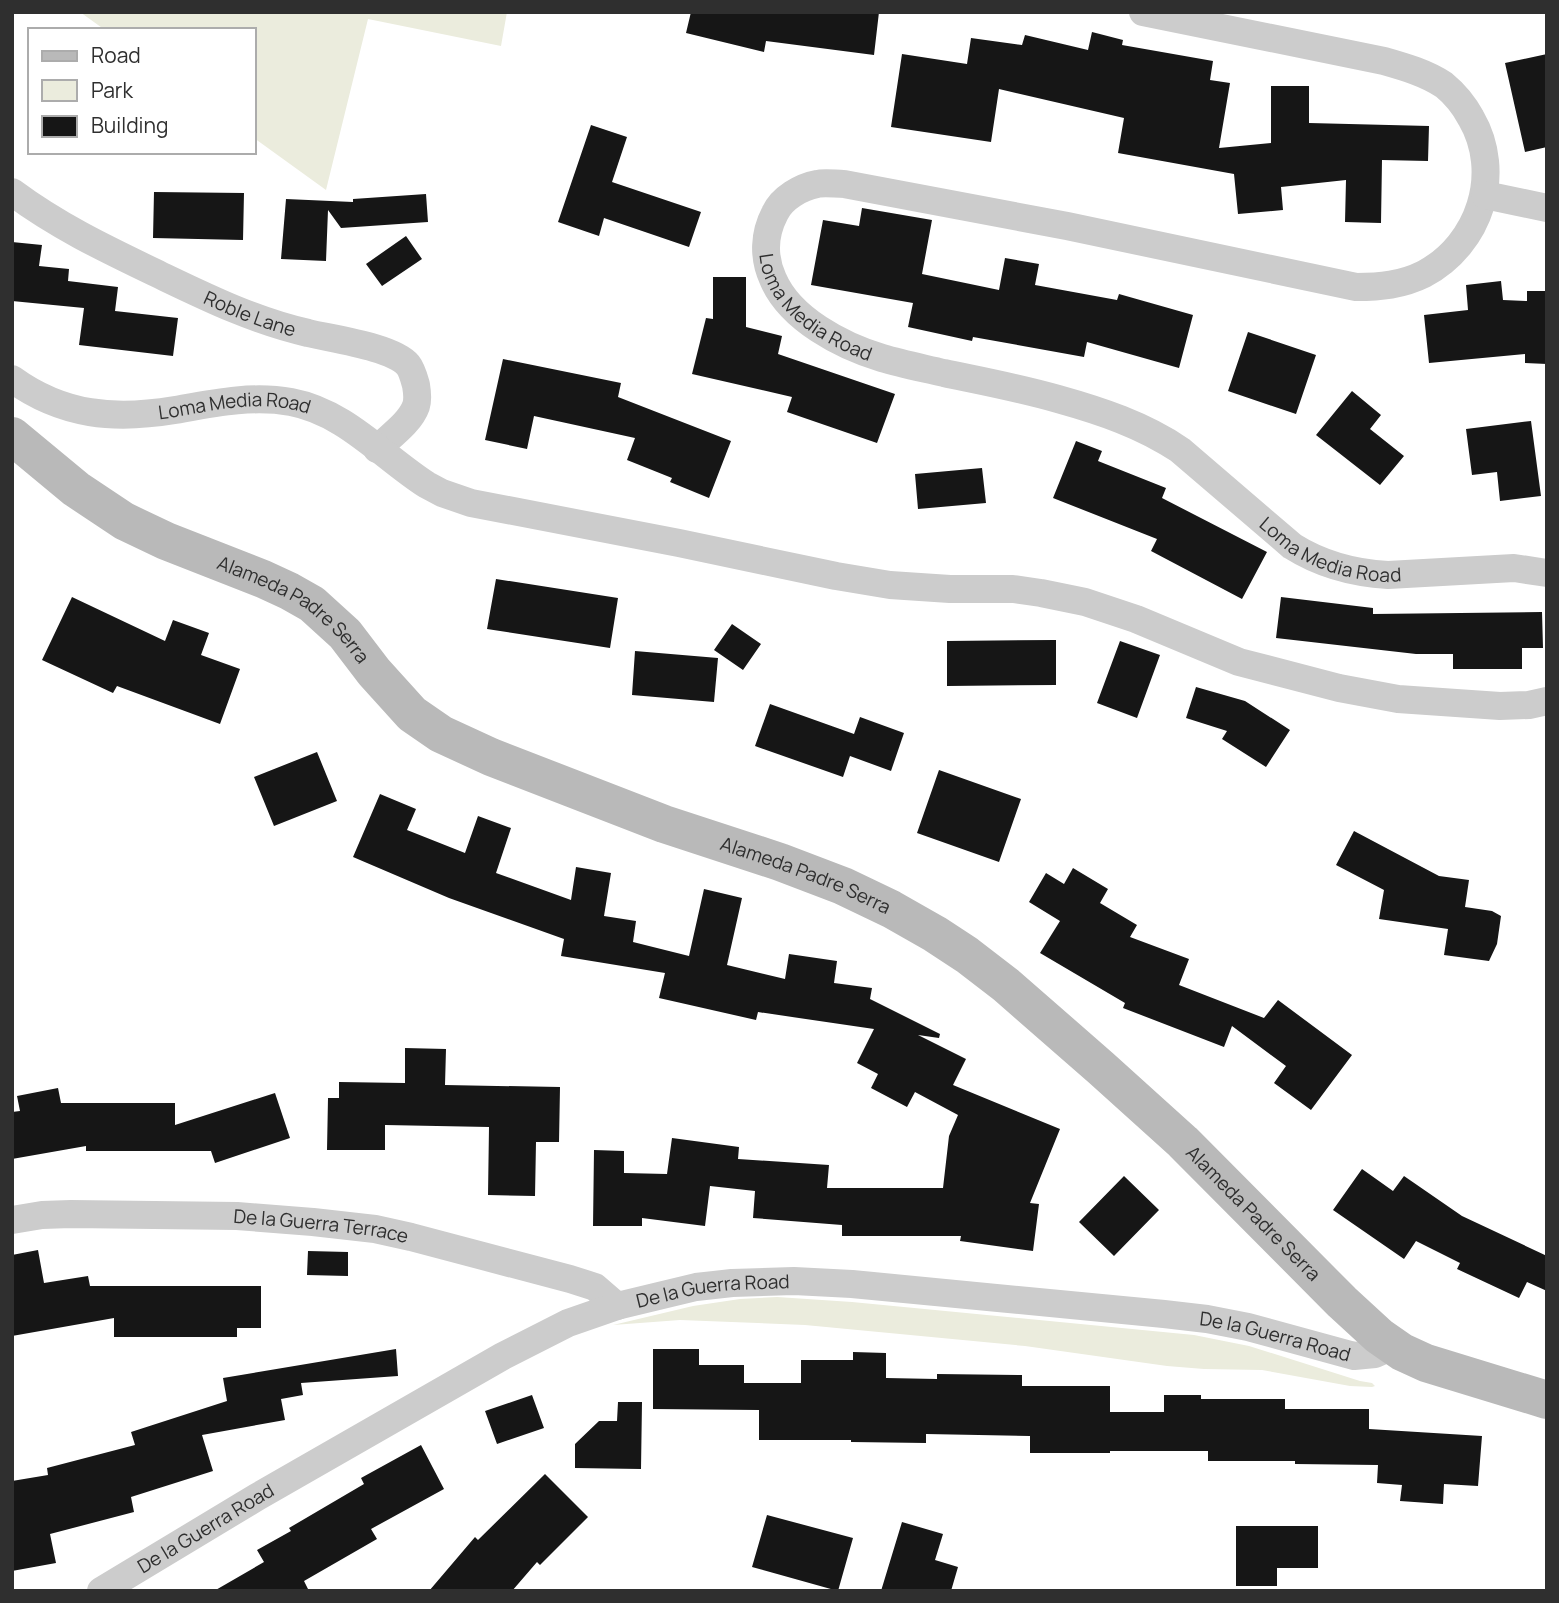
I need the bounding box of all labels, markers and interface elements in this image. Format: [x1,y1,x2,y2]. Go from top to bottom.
legend [28,28,256,154]
text: Road [91,41,141,69]
text: Park [91,76,133,104]
text: Building [91,111,168,139]
street label: Loma Media Road [753,252,876,367]
street label: Roble Lane [200,284,299,342]
street label: Loma Media Road [157,386,314,425]
street label: Loma Media Road [1254,511,1402,588]
street label: Alameda Padre Serra [214,549,376,668]
street label: Alameda Padre Serra [717,830,895,920]
street label: Alameda Padre Serra [1181,1140,1327,1286]
street label: De la Guerra Terrace [232,1203,411,1249]
street label: De la Guerra Road [633,1268,790,1314]
street label: De la Guerra Road [1198,1305,1354,1368]
street label: De la Guerra Road [132,1477,279,1579]

